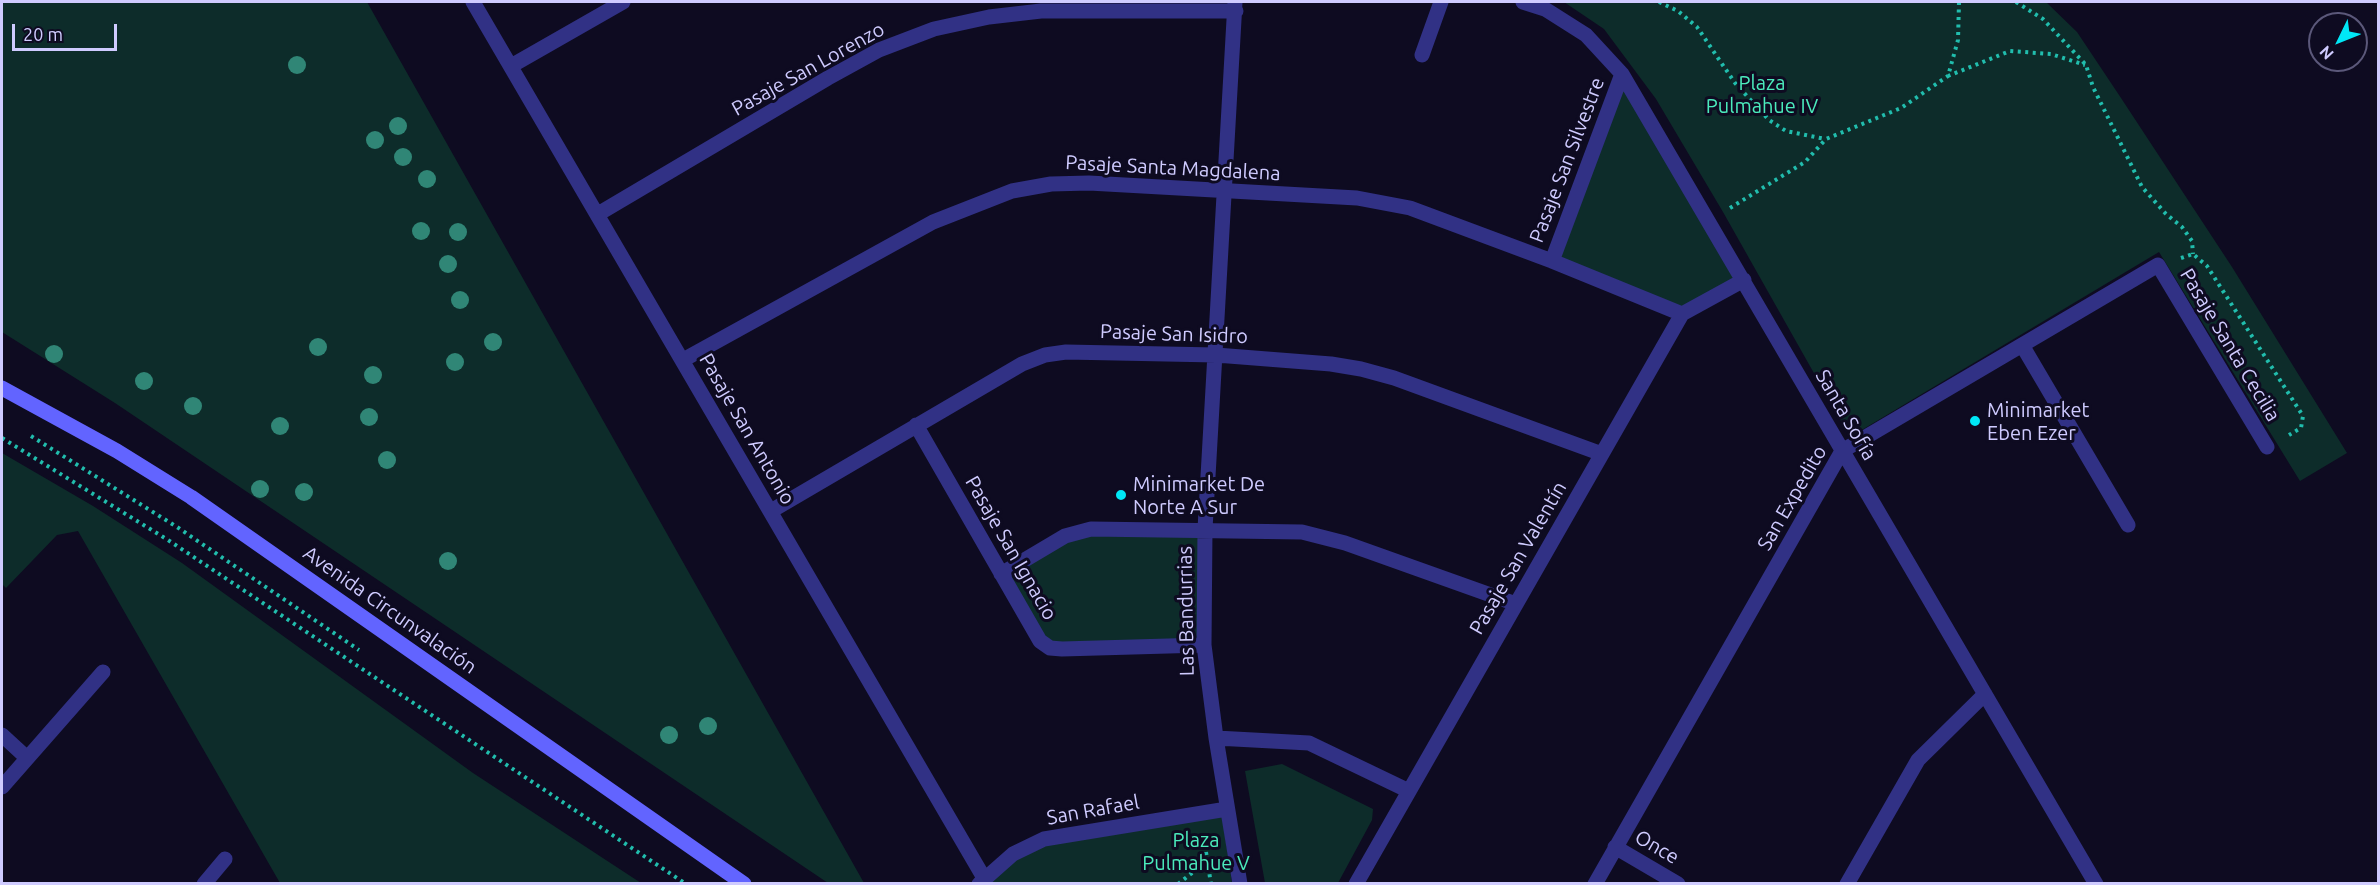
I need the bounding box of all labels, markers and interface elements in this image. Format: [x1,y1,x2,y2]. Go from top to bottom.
scale bar [15,12,120,50]
north arrow [2308,12,2368,72]
street label: Pasaje San Lorenzo [727,17,889,121]
text: 20 m [23,24,63,44]
text: N [2316,42,2337,63]
park label: Plaza Pulmahue IV [1706,71,1818,118]
street label: Pasaje San Silvestre [1524,74,1610,246]
street label: Pasaje Santa Magdalena [1065,150,1281,186]
street label: Pasaje Santa Cecilia [2175,264,2285,426]
street label: Pasaje San Isidro [1100,319,1248,349]
street label: Pasaje San Antonio [694,349,800,509]
street label: Santa Sofía [1810,365,1882,465]
place label: Minimarket Eben Ezer [1987,398,2089,445]
marker: Minimarket Eben Ezer [1968,414,1982,428]
street label: San Expedito [1752,441,1832,555]
street label: Pasaje San Ignacio [960,472,1062,624]
place label: Minimarket De Norte A Sur [1133,472,1265,519]
street label: Pasaje San Valentín [1464,477,1572,639]
marker: Minimarket De Norte A Sur [1114,488,1128,502]
street label: Avenida Circunvalación [299,541,481,679]
street label: Las Bandurrias [1173,546,1199,676]
street label: San Rafael [1045,790,1141,830]
street label: Once [1631,825,1683,869]
park label: Plaza Pulmahue V [1142,828,1250,875]

